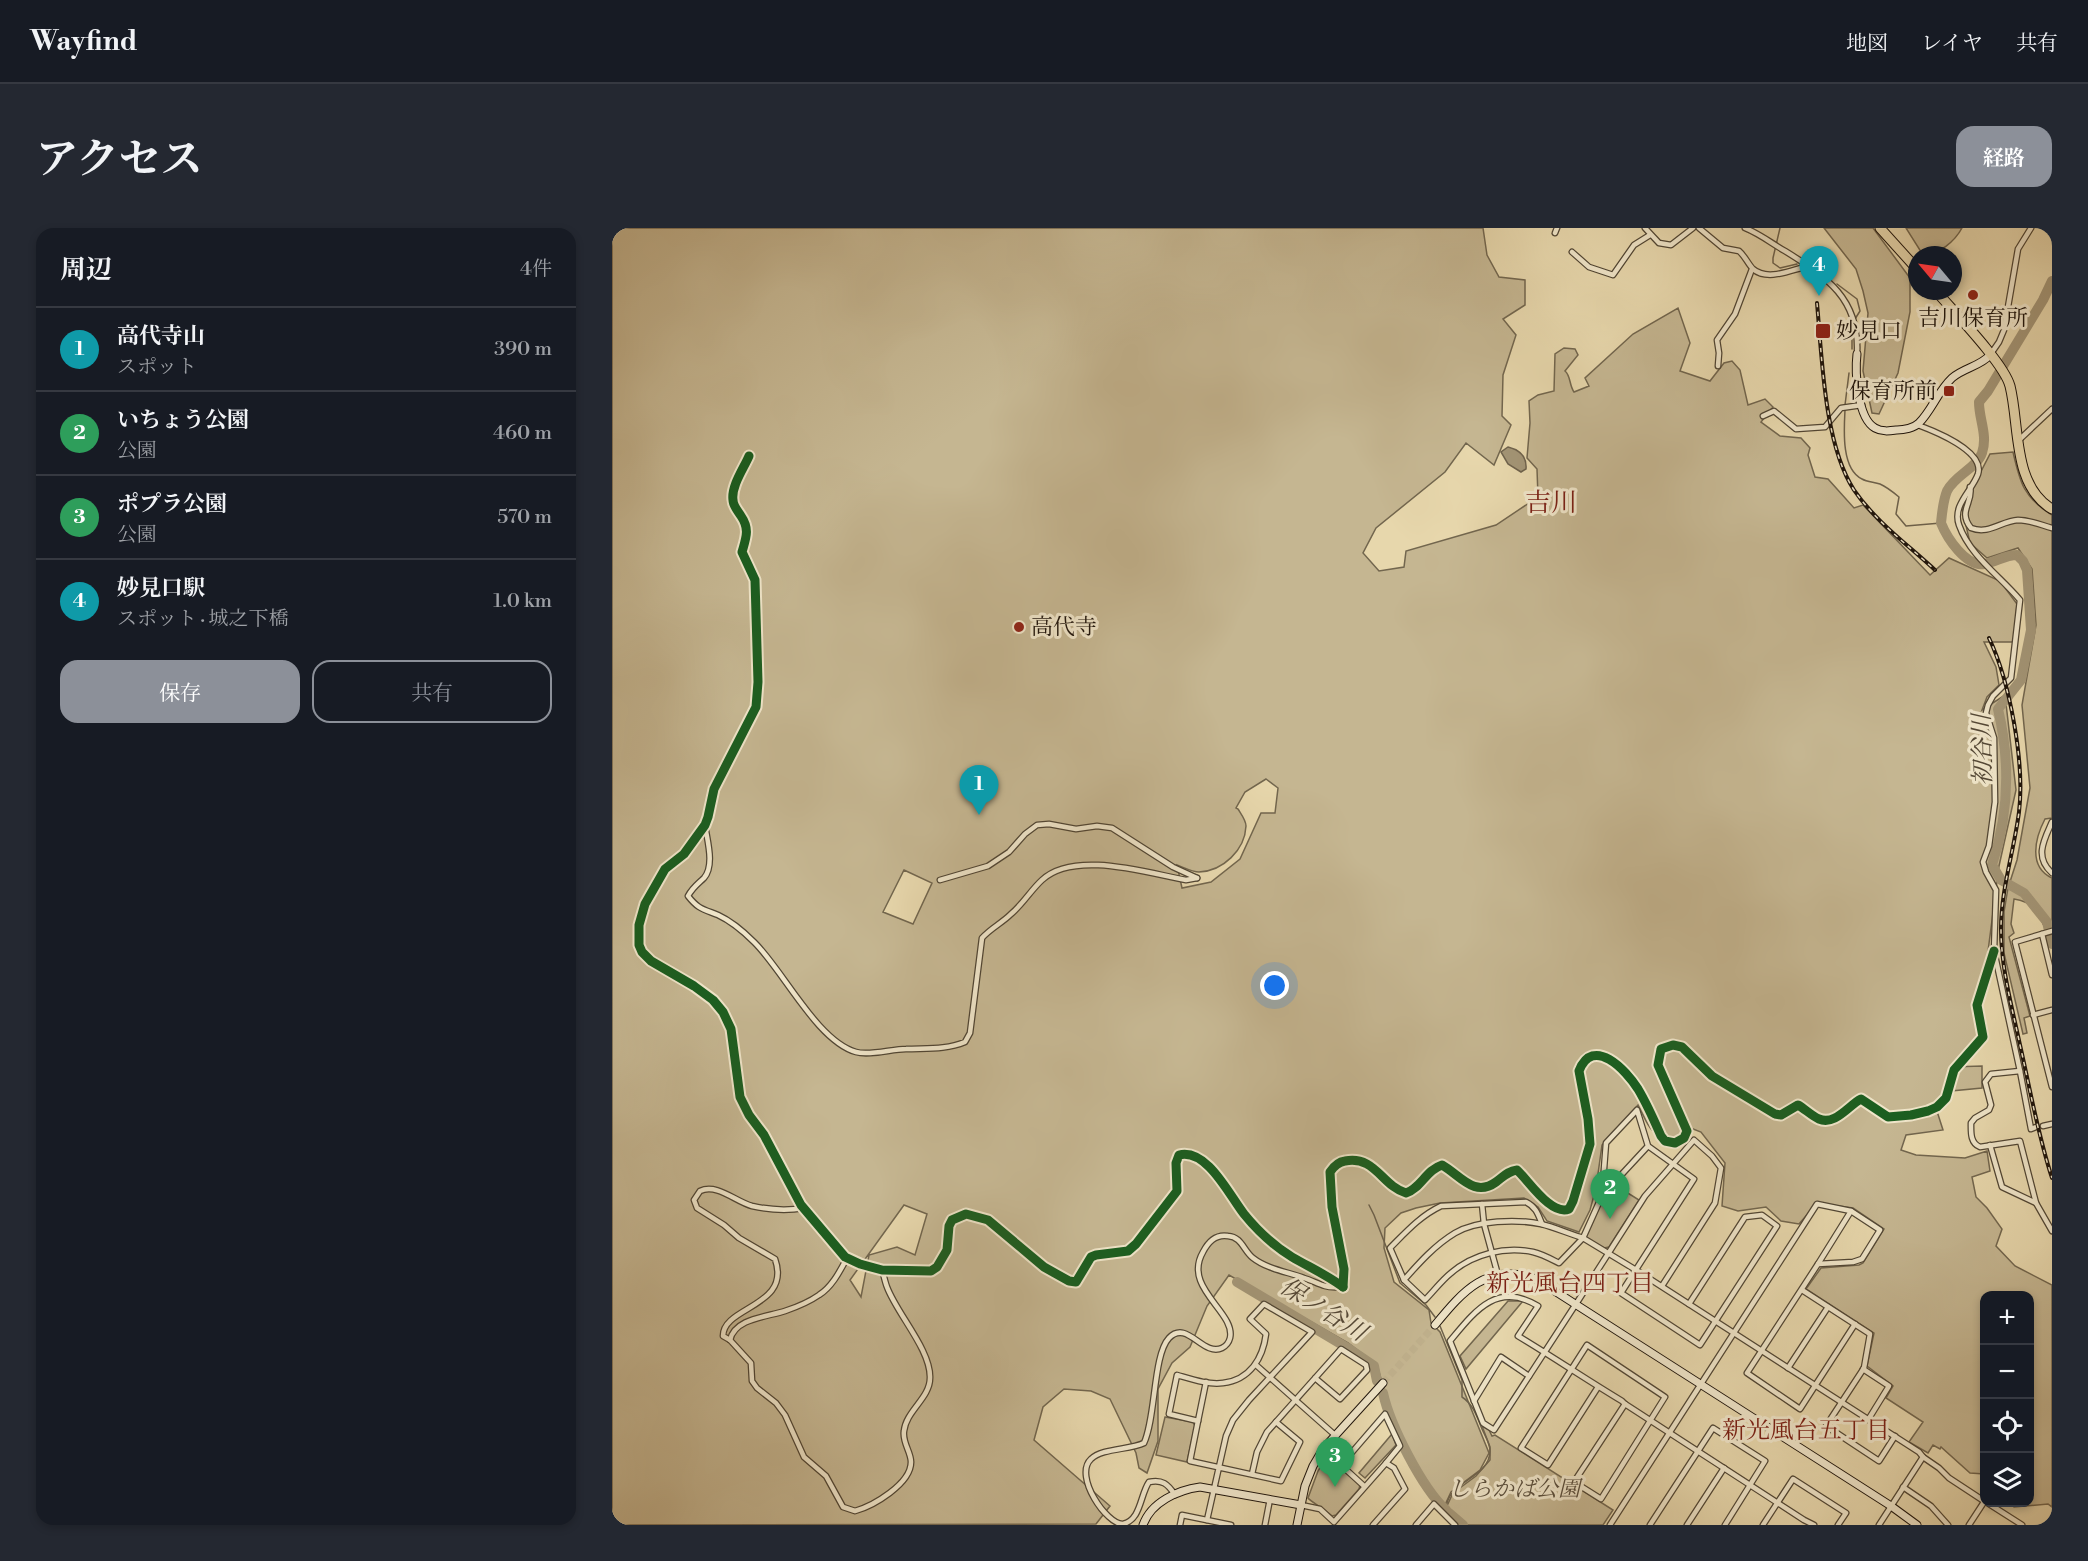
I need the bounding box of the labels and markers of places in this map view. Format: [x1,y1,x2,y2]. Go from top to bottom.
pin: 4 [1800,247,1838,296]
marker: 吉川保育所 [1966,288,1980,302]
place label: 吉川保育所 [1918,305,2028,332]
place label: 妙見口 [1836,318,1902,345]
marker: 妙見口 [1814,322,1832,340]
place label: 保育所前 [1849,378,1937,405]
marker: 保育所前 [1942,384,1956,398]
place label: 高代寺 [1031,614,1097,641]
marker: 高代寺 [1012,620,1026,634]
pin: 1 [960,766,998,815]
pin: 2 [1590,1170,1630,1219]
pin: 3 [1316,1438,1354,1487]

